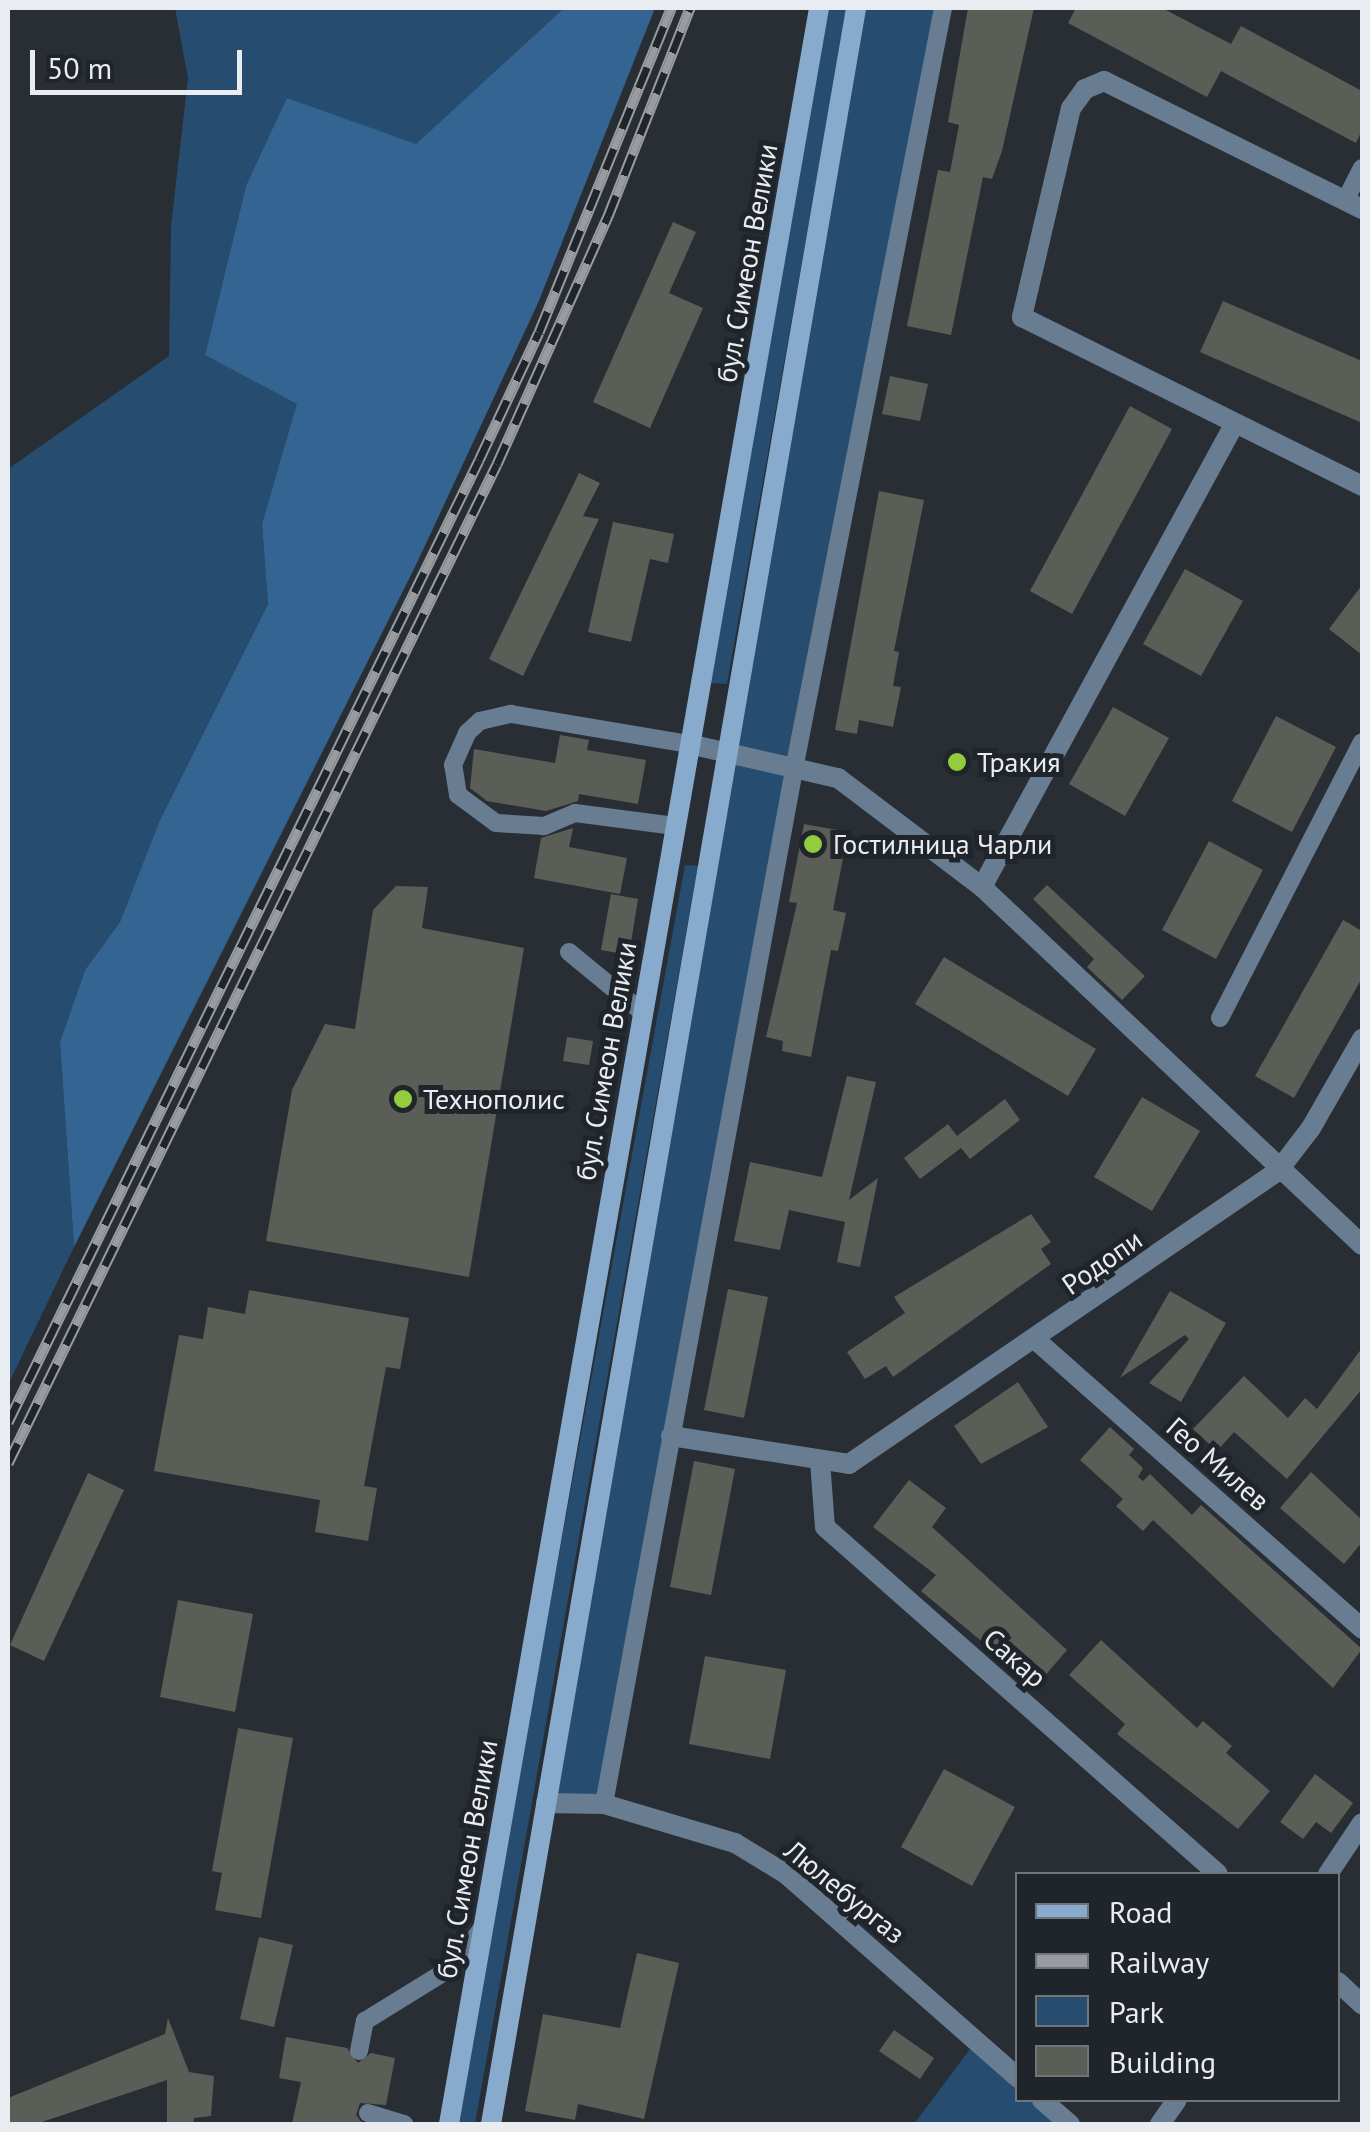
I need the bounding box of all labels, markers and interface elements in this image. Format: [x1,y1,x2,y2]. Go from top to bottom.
scale bar [35,30,248,92]
text: 50 m [47,48,112,87]
street label: бул. Симеон Велики [709,140,785,386]
place label: Тракия [977,745,1060,779]
marker: Тракия [946,751,968,773]
place label: Гостилница Чарли [833,827,1052,861]
marker: Гостилница Чарли [802,833,824,855]
street label: бул. Симеон Велики [568,938,644,1184]
place label: Технополис [423,1082,565,1116]
marker: Технополис [392,1088,414,1110]
street label: Родопи [1056,1222,1148,1302]
street label: Гео Милев [1160,1410,1276,1518]
street label: Сакар [977,1622,1053,1694]
street label: бул. Симеон Велики [429,1736,505,1982]
street label: Люлебургаз [778,1833,912,1951]
legend [1015,1872,1340,2102]
text: Road [1109,1892,1173,1931]
text: Railway [1109,1942,1209,1981]
text: Park [1109,1992,1164,2031]
text: Building [1109,2042,1216,2081]

